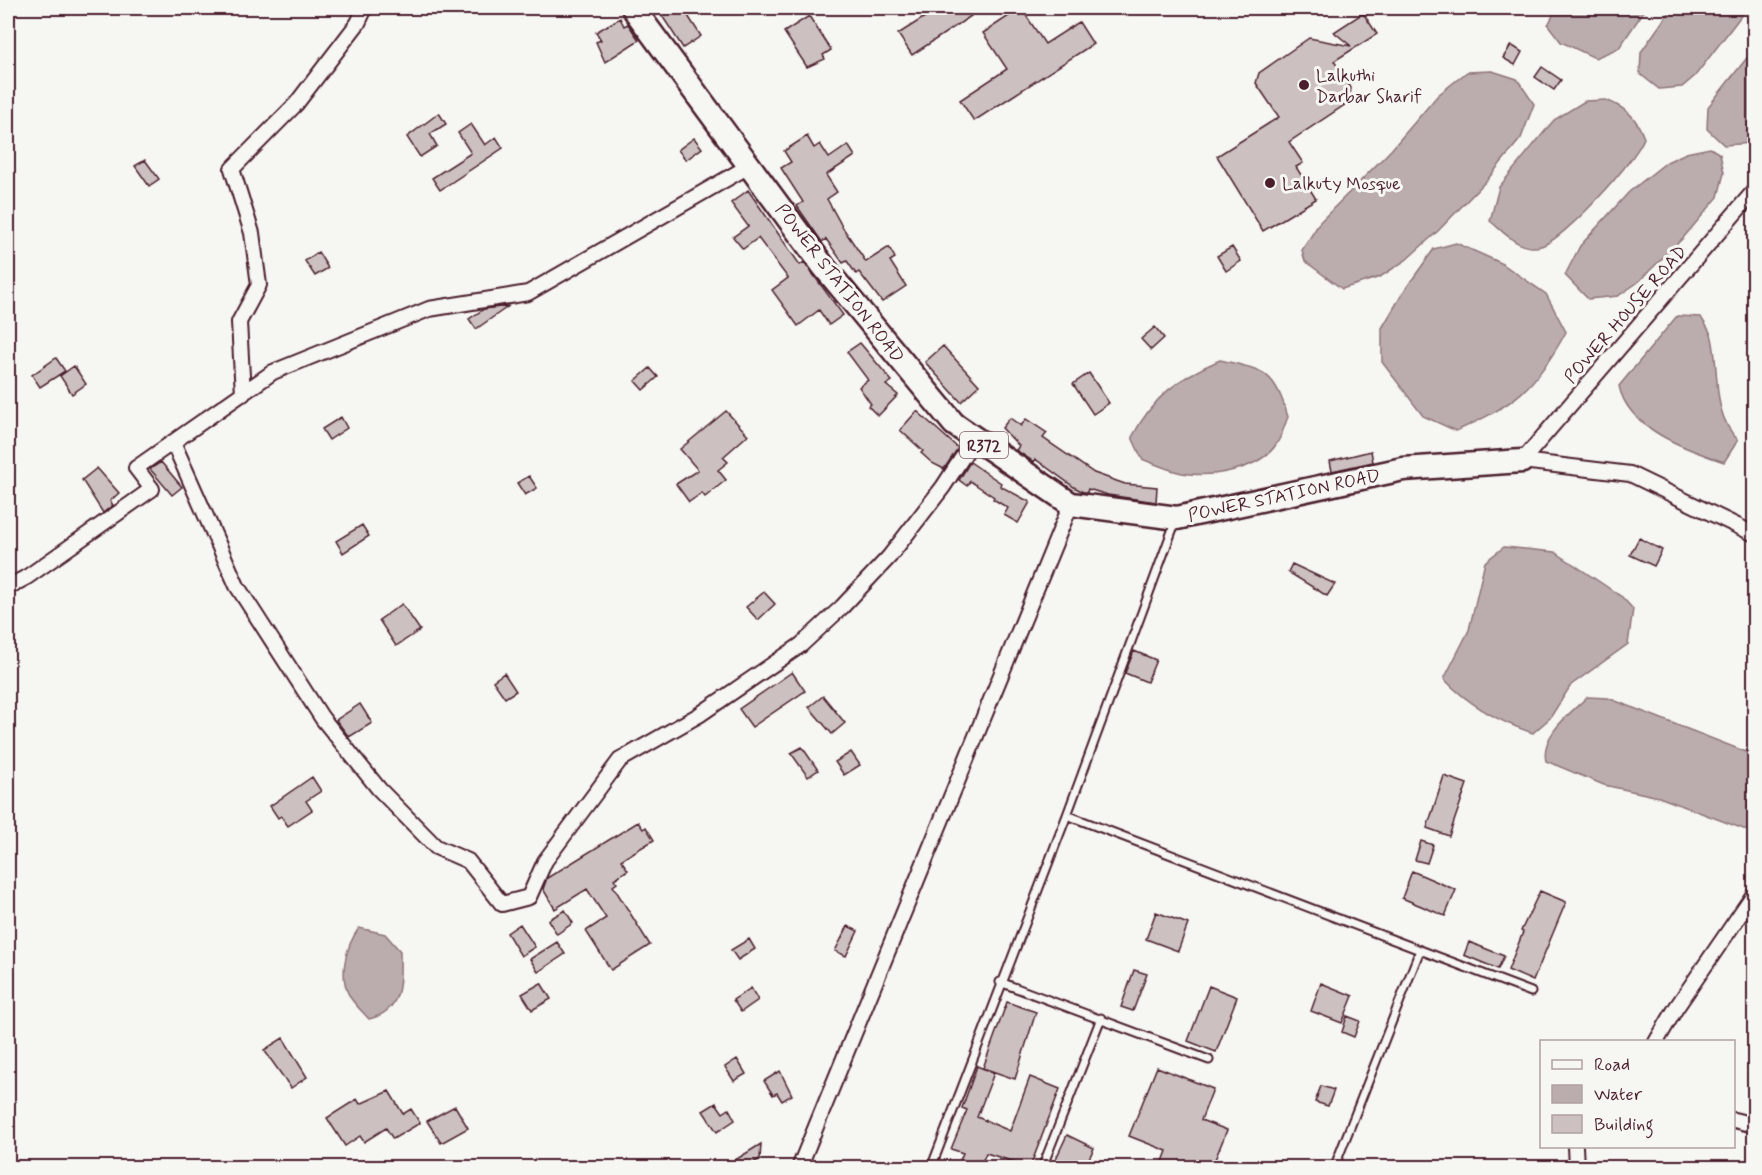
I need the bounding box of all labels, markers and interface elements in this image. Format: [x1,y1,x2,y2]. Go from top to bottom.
place label: Lalkuthi Darbar Sharif [1316,64,1422,109]
marker: Lalkuthi Darbar Sharif [1297,78,1311,92]
place label: Lalkuty Mosque [1282,172,1401,196]
marker: Lalkuty Mosque [1263,176,1277,190]
street label: POWER STATION ROAD [769,199,909,368]
street label: POWER HOUSE ROAD [1559,241,1692,389]
road number: R372 [960,432,1008,458]
street label: POWER STATION ROAD [1186,464,1382,528]
legend [1540,1040,1735,1148]
text: Road [1594,1053,1630,1077]
text: Water [1594,1083,1643,1107]
text: Building [1594,1113,1654,1139]

